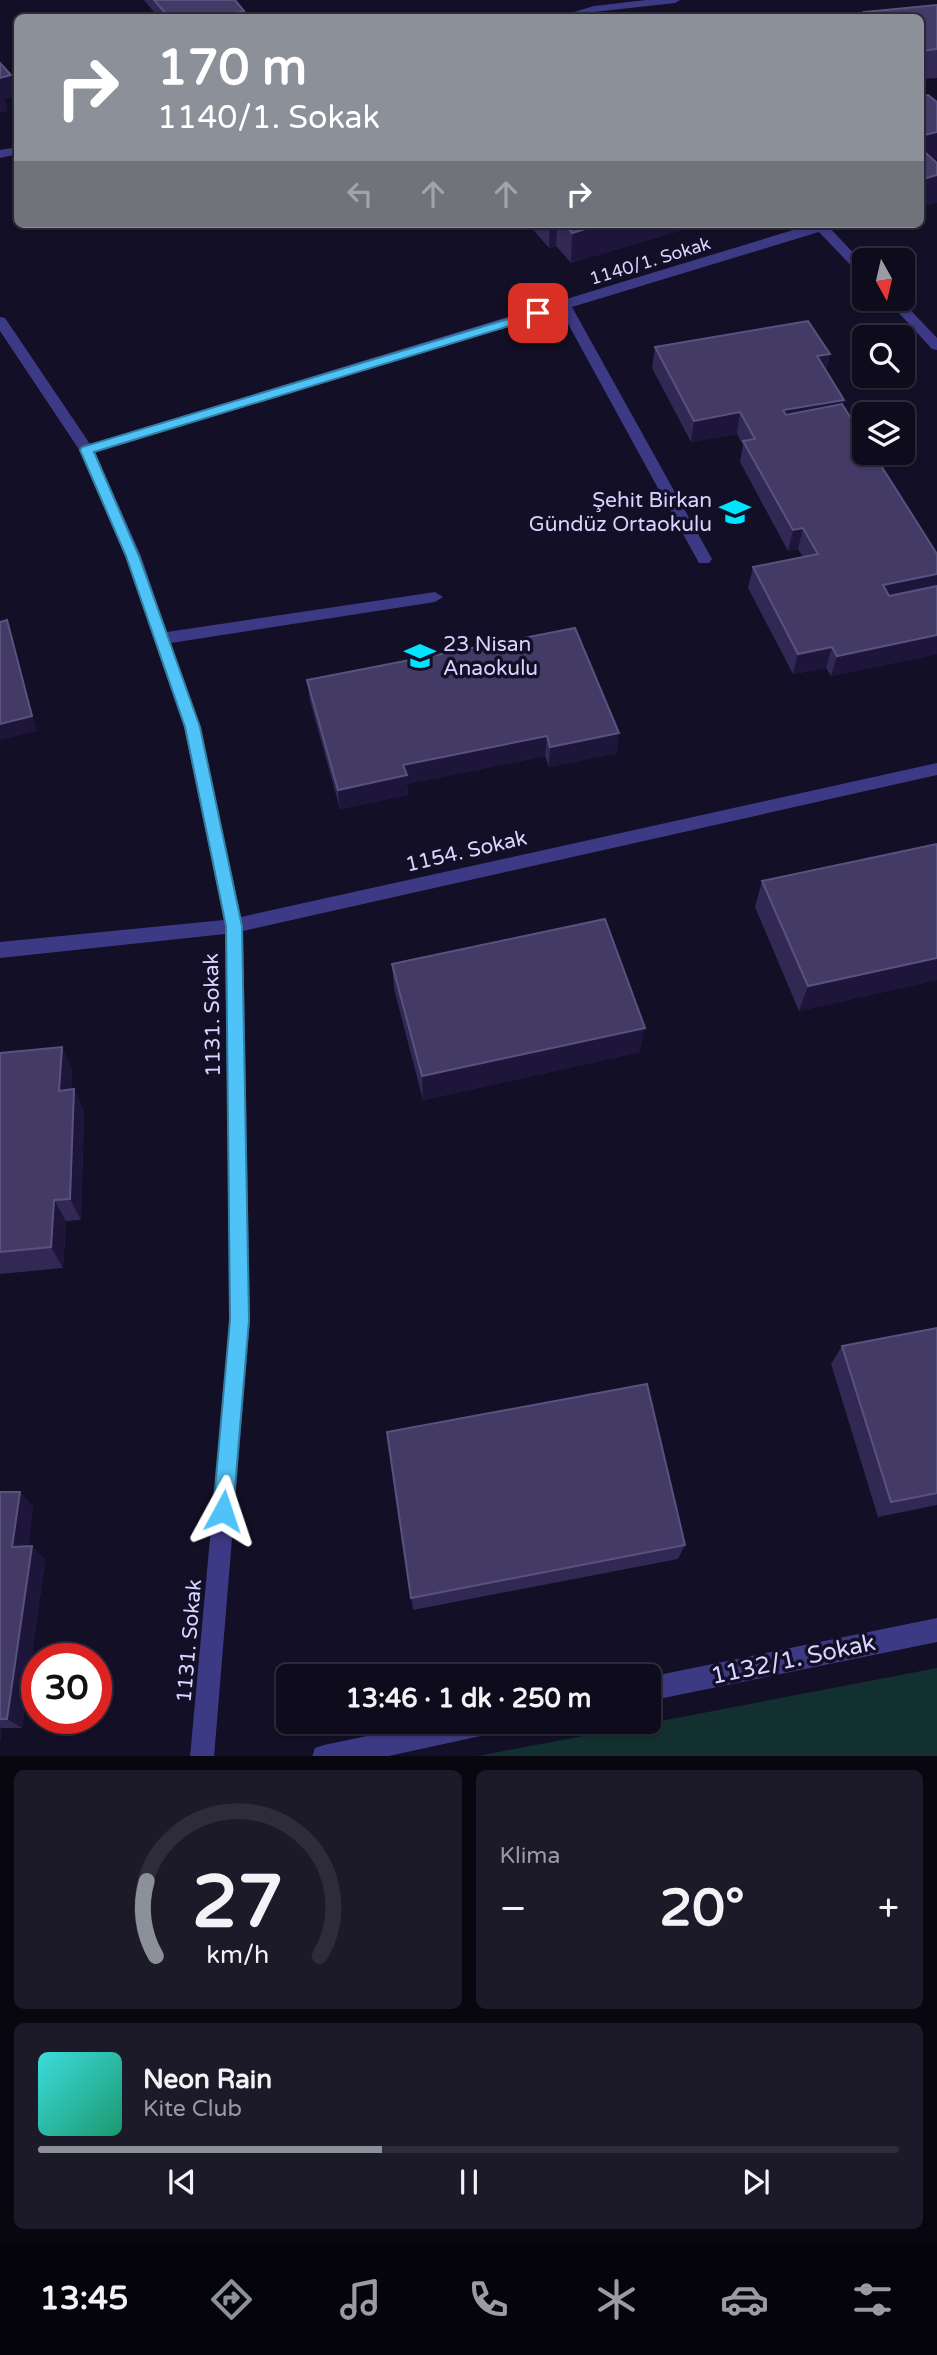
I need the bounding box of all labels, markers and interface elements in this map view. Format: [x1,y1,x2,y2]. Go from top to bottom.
text: 170 m [157,39,307,98]
icon: right [42,42,133,133]
text: 1140/1. Sokak [157,99,380,137]
icon: left [341,175,379,213]
icon: ahead [414,175,452,213]
icon: ahead [487,175,525,213]
icon: right [560,175,598,213]
street label: 1140/1. Sokak [587,232,713,290]
north arrow [852,248,915,312]
map controls [852,248,915,465]
pin [508,283,568,343]
icon: arrive [519,294,557,332]
button: search [852,325,915,388]
button: layers [852,402,915,465]
place label: Şehit Birkan Gündüz Ortaokulu [529,488,712,537]
school or university icon: Şehit Birkan Gündüz Ortaokulu [718,495,752,529]
place label: 23 Nisan Anaokulu [443,632,538,681]
school or university icon: 23 Nisan Anaokulu [403,639,437,673]
street label: 1154. Sokak [403,825,529,878]
street label: 1131. Sokak [199,953,226,1077]
position arrow [186,1474,260,1548]
street label: 1131. Sokak [172,1578,207,1704]
street label: 1132/1. Sokak [708,1628,878,1691]
speed limit sign: 30 [21,1643,112,1734]
text: 13:46 · 1 dk · 250 m [346,1683,591,1714]
text: Klima [500,1842,560,1870]
text: 27 [192,1859,283,1947]
text: 20° [660,1877,745,1940]
text: − [500,1886,527,1932]
text: + [878,1886,899,1932]
text: km/h [206,1939,269,1969]
text: Neon Rain [143,2064,272,2095]
text: Kite Club [143,2095,242,2123]
icon: previous [163,2163,201,2201]
icon: pause [450,2163,488,2201]
icon: next [737,2163,775,2201]
icon: directions [207,2275,256,2324]
icon: music [336,2275,385,2324]
icon: phone [464,2275,513,2324]
icon: climate [592,2275,641,2324]
icon: car [720,2275,769,2324]
icon: filters [848,2275,897,2324]
text: 13:45 [40,2280,128,2318]

